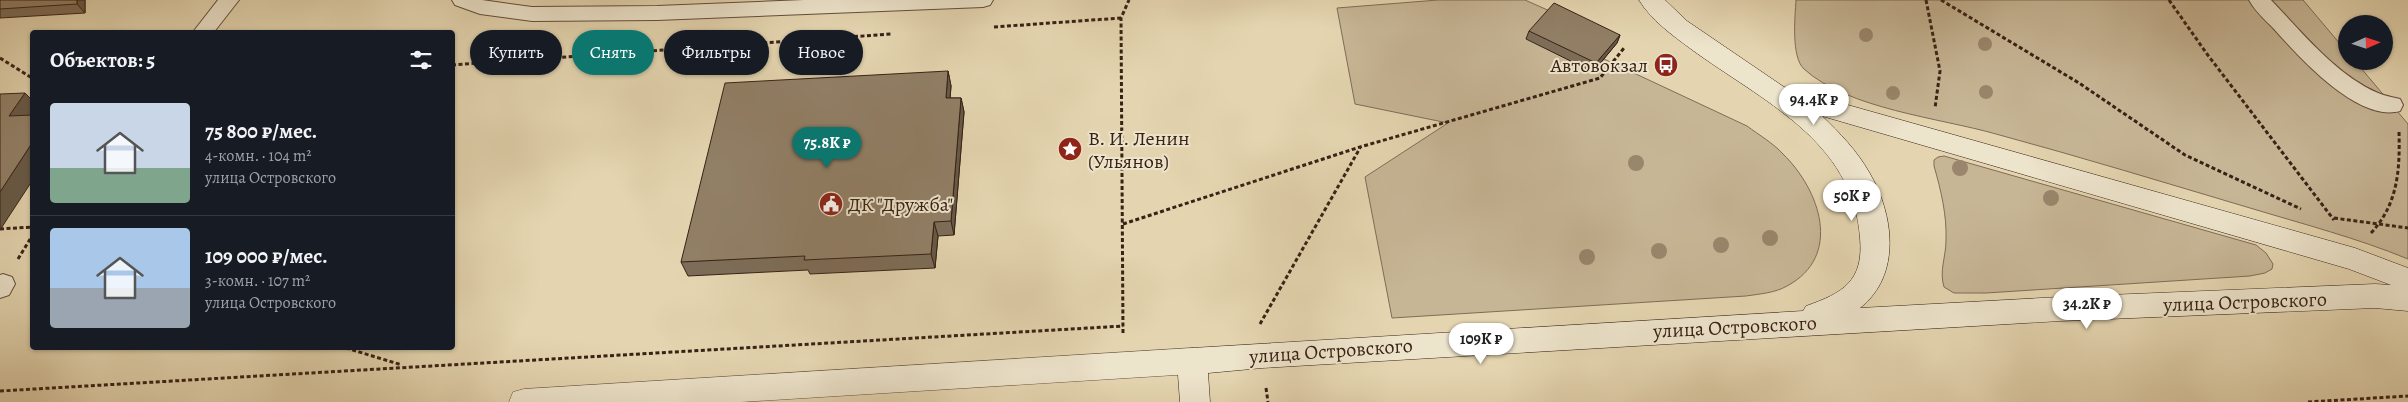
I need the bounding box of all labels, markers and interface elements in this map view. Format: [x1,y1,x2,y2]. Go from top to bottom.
north arrow [2338,15,2392,70]
map controls [2338,15,2393,70]
chip: Купить [470,30,562,75]
chip: Снять [572,30,654,75]
chip: Фильтры [664,30,769,75]
chip: Новое [779,30,863,75]
text: Объектов: 5 [50,46,155,74]
icon: filters [407,46,435,74]
place label: Автовокзал [1549,52,1648,79]
bus stop icon: Автовокзал [1653,52,1679,78]
pin: 94.4K ₽ [1768,84,1860,126]
text: 94.4K ₽ [1790,89,1838,111]
text: 75 800 ₽/мес. [205,117,317,145]
icon: home [90,123,150,183]
place label: В. И. Ленин (Ульянов) [1088,125,1190,175]
pin: 75.8K ₽ [781,126,873,169]
text: 75.8K ₽ [803,132,851,154]
place icon: В. И. Ленин (Ульянов) [1057,136,1083,162]
text: 4-комн. · 104 m² [205,145,312,167]
text: улица Островского [205,167,336,189]
pin: 50K ₽ [1817,180,1887,222]
text: 50K ₽ [1834,185,1870,207]
public building icon: ДК "Дружба" [818,191,844,217]
place label: ДК "Дружба" [848,191,953,218]
text: 109 000 ₽/мес. [205,242,328,270]
icon: home [90,248,150,308]
text: 3-комн. · 107 m² [205,270,310,292]
street label: улица Островского [2162,286,2327,318]
pin: 34.2K ₽ [2041,288,2133,330]
text: улица Островского [205,292,336,314]
text: 34.2K ₽ [2063,293,2111,315]
street label: улица Островского [1652,309,1817,345]
pin: 109K ₽ [1440,322,1522,365]
text: 109K ₽ [1460,328,1502,350]
street label: улица Островского [1247,332,1414,370]

